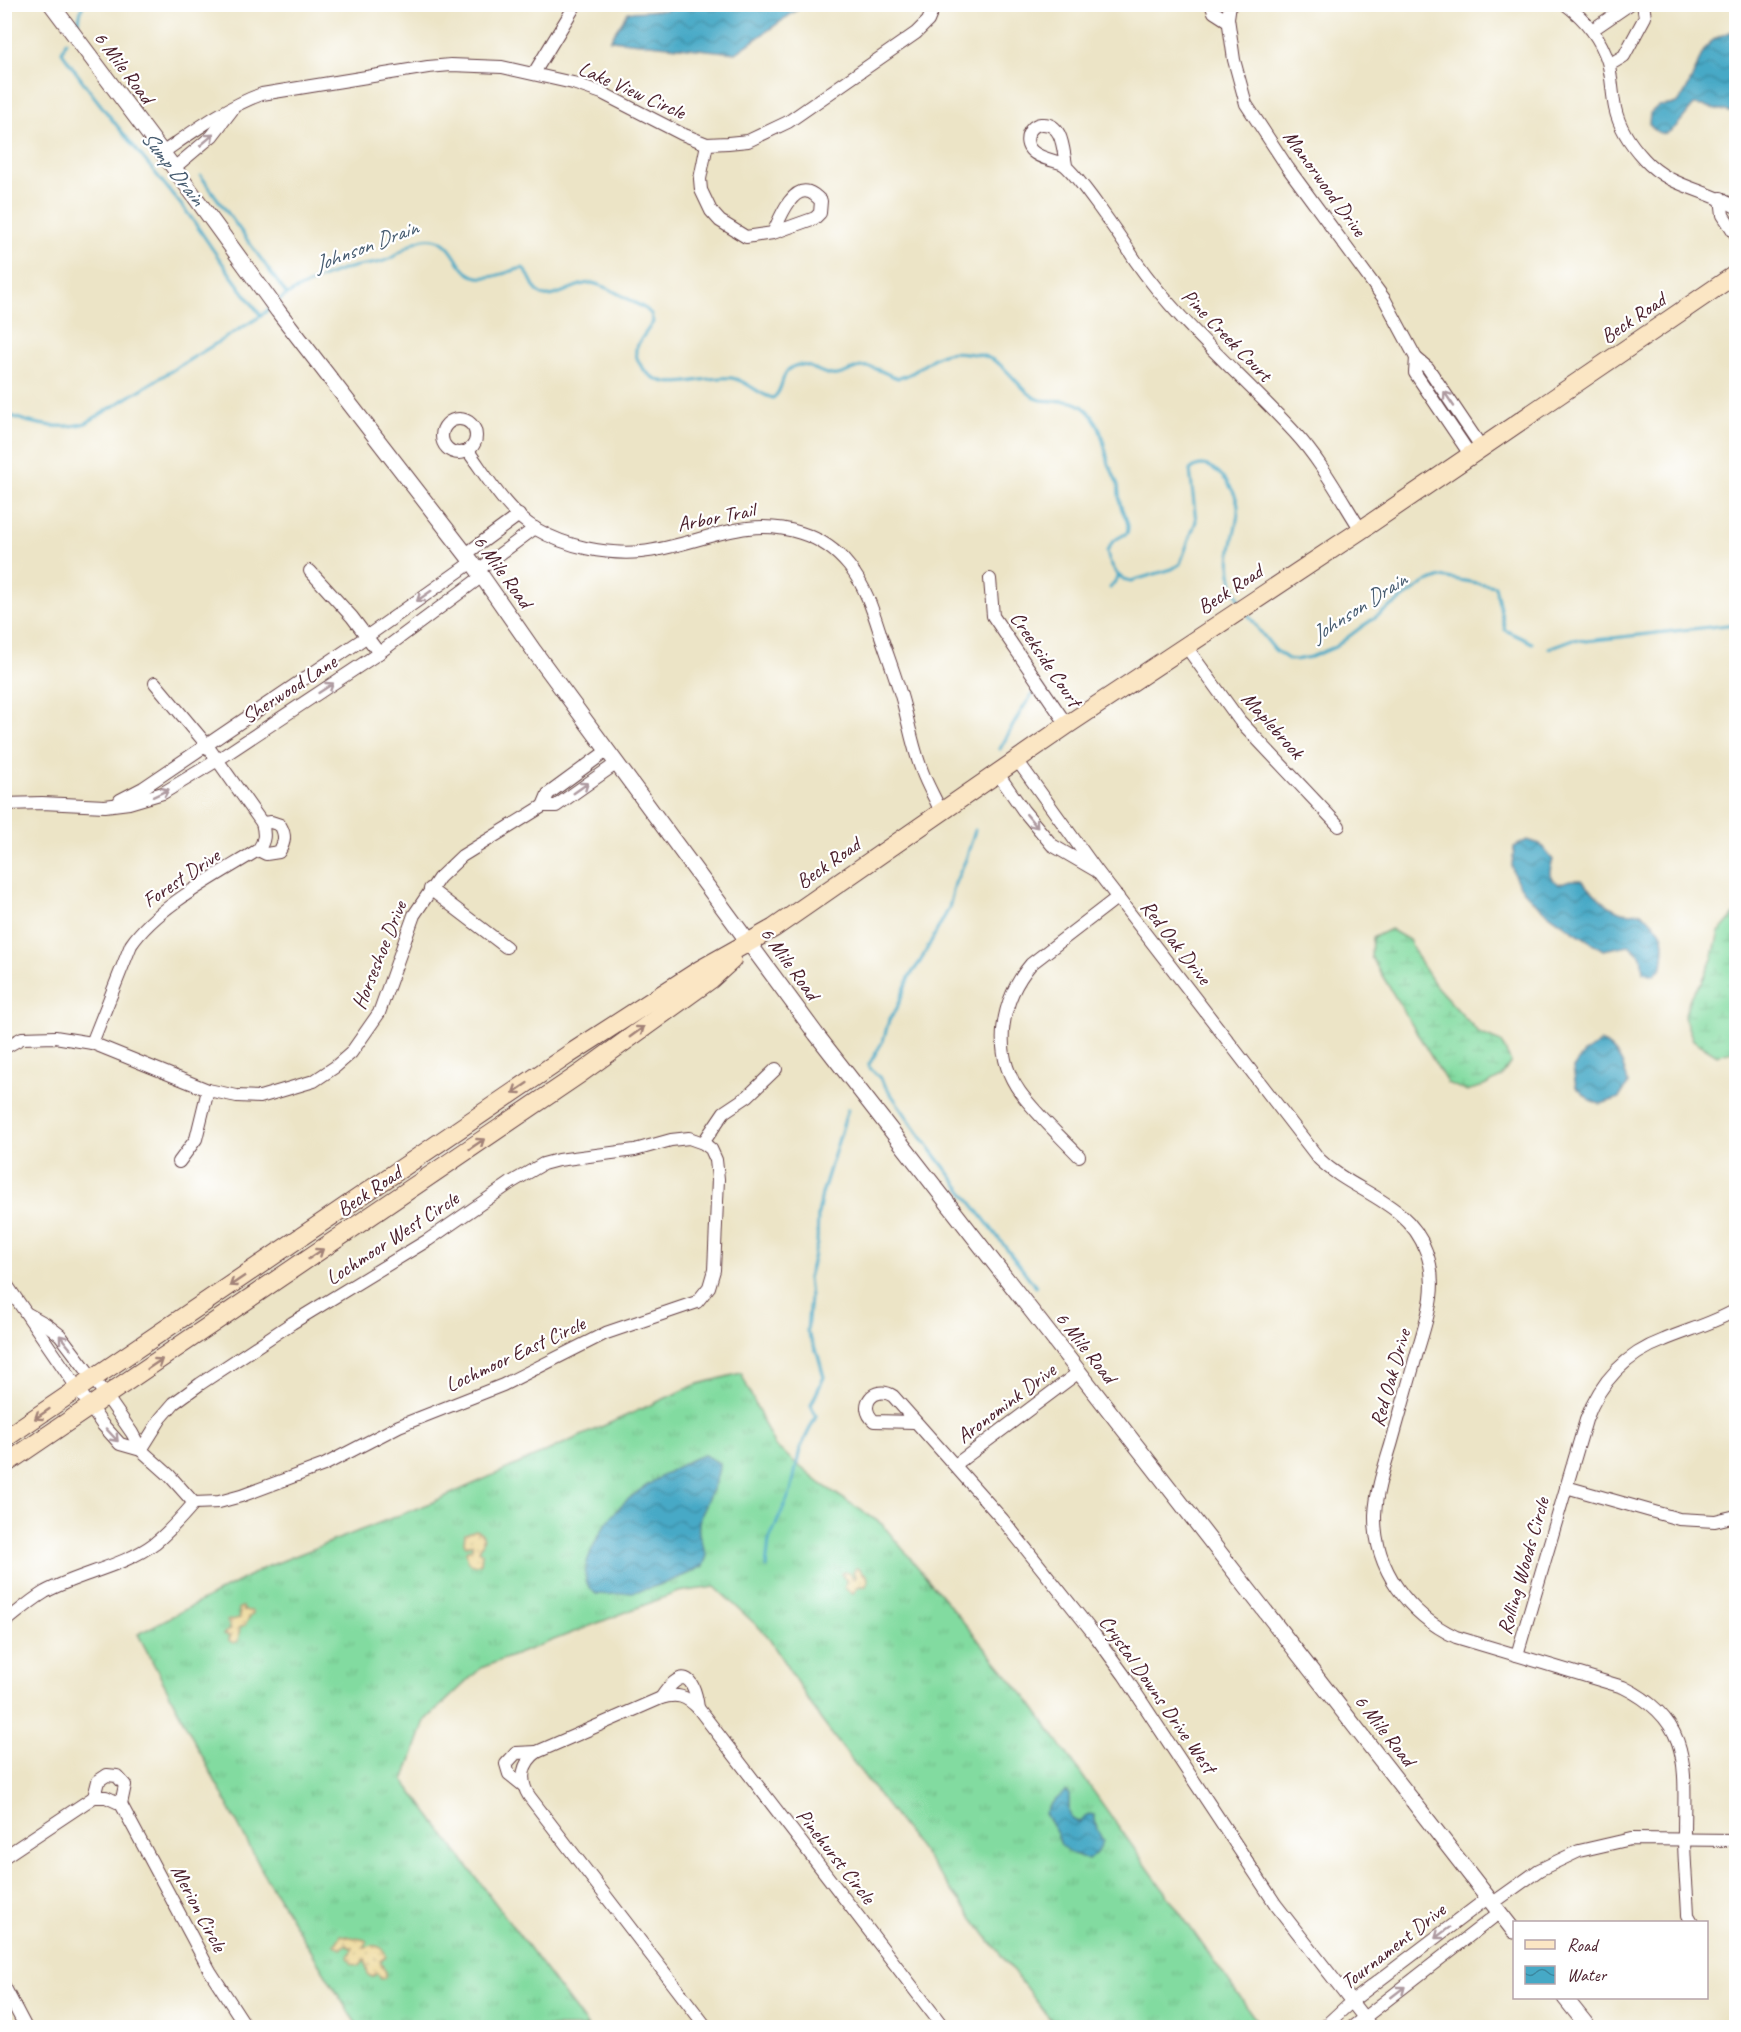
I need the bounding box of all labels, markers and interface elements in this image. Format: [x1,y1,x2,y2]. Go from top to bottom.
street label: 6 Mile Road [88,25,162,112]
street label: Lake View Circle [575,55,690,126]
water label: Sump Drain [135,125,212,213]
street label: Manorwood Drive [1278,125,1373,242]
one-way arrow [199,133,214,147]
water label: Johnson Drain [308,213,424,279]
street label: Pine Creek Court [1176,283,1279,388]
street label: Beck Road [1596,285,1673,349]
one-way arrow [1443,392,1455,408]
street label: Arbor Trail [675,496,760,537]
street label: 6 Mile Road [468,529,541,616]
street label: Beck Road [1192,557,1270,620]
water label: Johnson Drain [1304,565,1414,649]
one-way arrow [416,590,432,602]
street label: Creekside Court [1005,606,1089,714]
street label: Sherwood Lane [237,648,342,729]
one-way arrow [317,682,334,695]
street label: Maplebrook [1236,686,1311,765]
one-way arrow [573,782,589,794]
one-way arrow [152,786,170,798]
one-way arrow [1026,813,1039,829]
street label: Beck Road [791,830,867,894]
street label: Forest Drive [137,841,226,913]
street label: Red Oak Drive [1135,895,1218,991]
street label: Horseshoe Drive [346,896,413,1013]
street label: 6 Mile Road [755,921,828,1008]
one-way arrow [629,1026,645,1038]
one-way arrow [512,1082,528,1094]
one-way arrow [469,1138,485,1150]
street label: Beck Road [332,1158,409,1222]
street label: Lochmoor West Circle [321,1185,464,1291]
one-way arrow [308,1248,324,1260]
one-way arrow [230,1275,246,1287]
street label: 6 Mile Road [1050,1306,1125,1391]
street label: Lochmoor East Circle [441,1310,590,1398]
street label: Red Oak Drive [1364,1324,1417,1430]
one-way arrow [59,1334,72,1350]
street label: Aronomink Drive [951,1357,1062,1449]
one-way arrow [146,1358,163,1370]
one-way arrow [34,1408,50,1420]
one-way arrow [105,1427,119,1442]
street label: Rolling Woods Circle [1491,1493,1555,1637]
street label: Crystal Downs Drive West [1094,1610,1224,1781]
street label: 6 Mile Road [1349,1689,1424,1774]
street label: Pinehurst Circle [791,1803,882,1910]
street label: Merion Circle [165,1860,233,1957]
street label: Tournament Drive [1335,1896,1452,1995]
legend [1513,1921,1708,1999]
one-way arrow [1435,1926,1451,1939]
text: Road [1567,1934,1600,1956]
text: Water [1567,1964,1608,1986]
one-way arrow [1390,1986,1406,1999]

